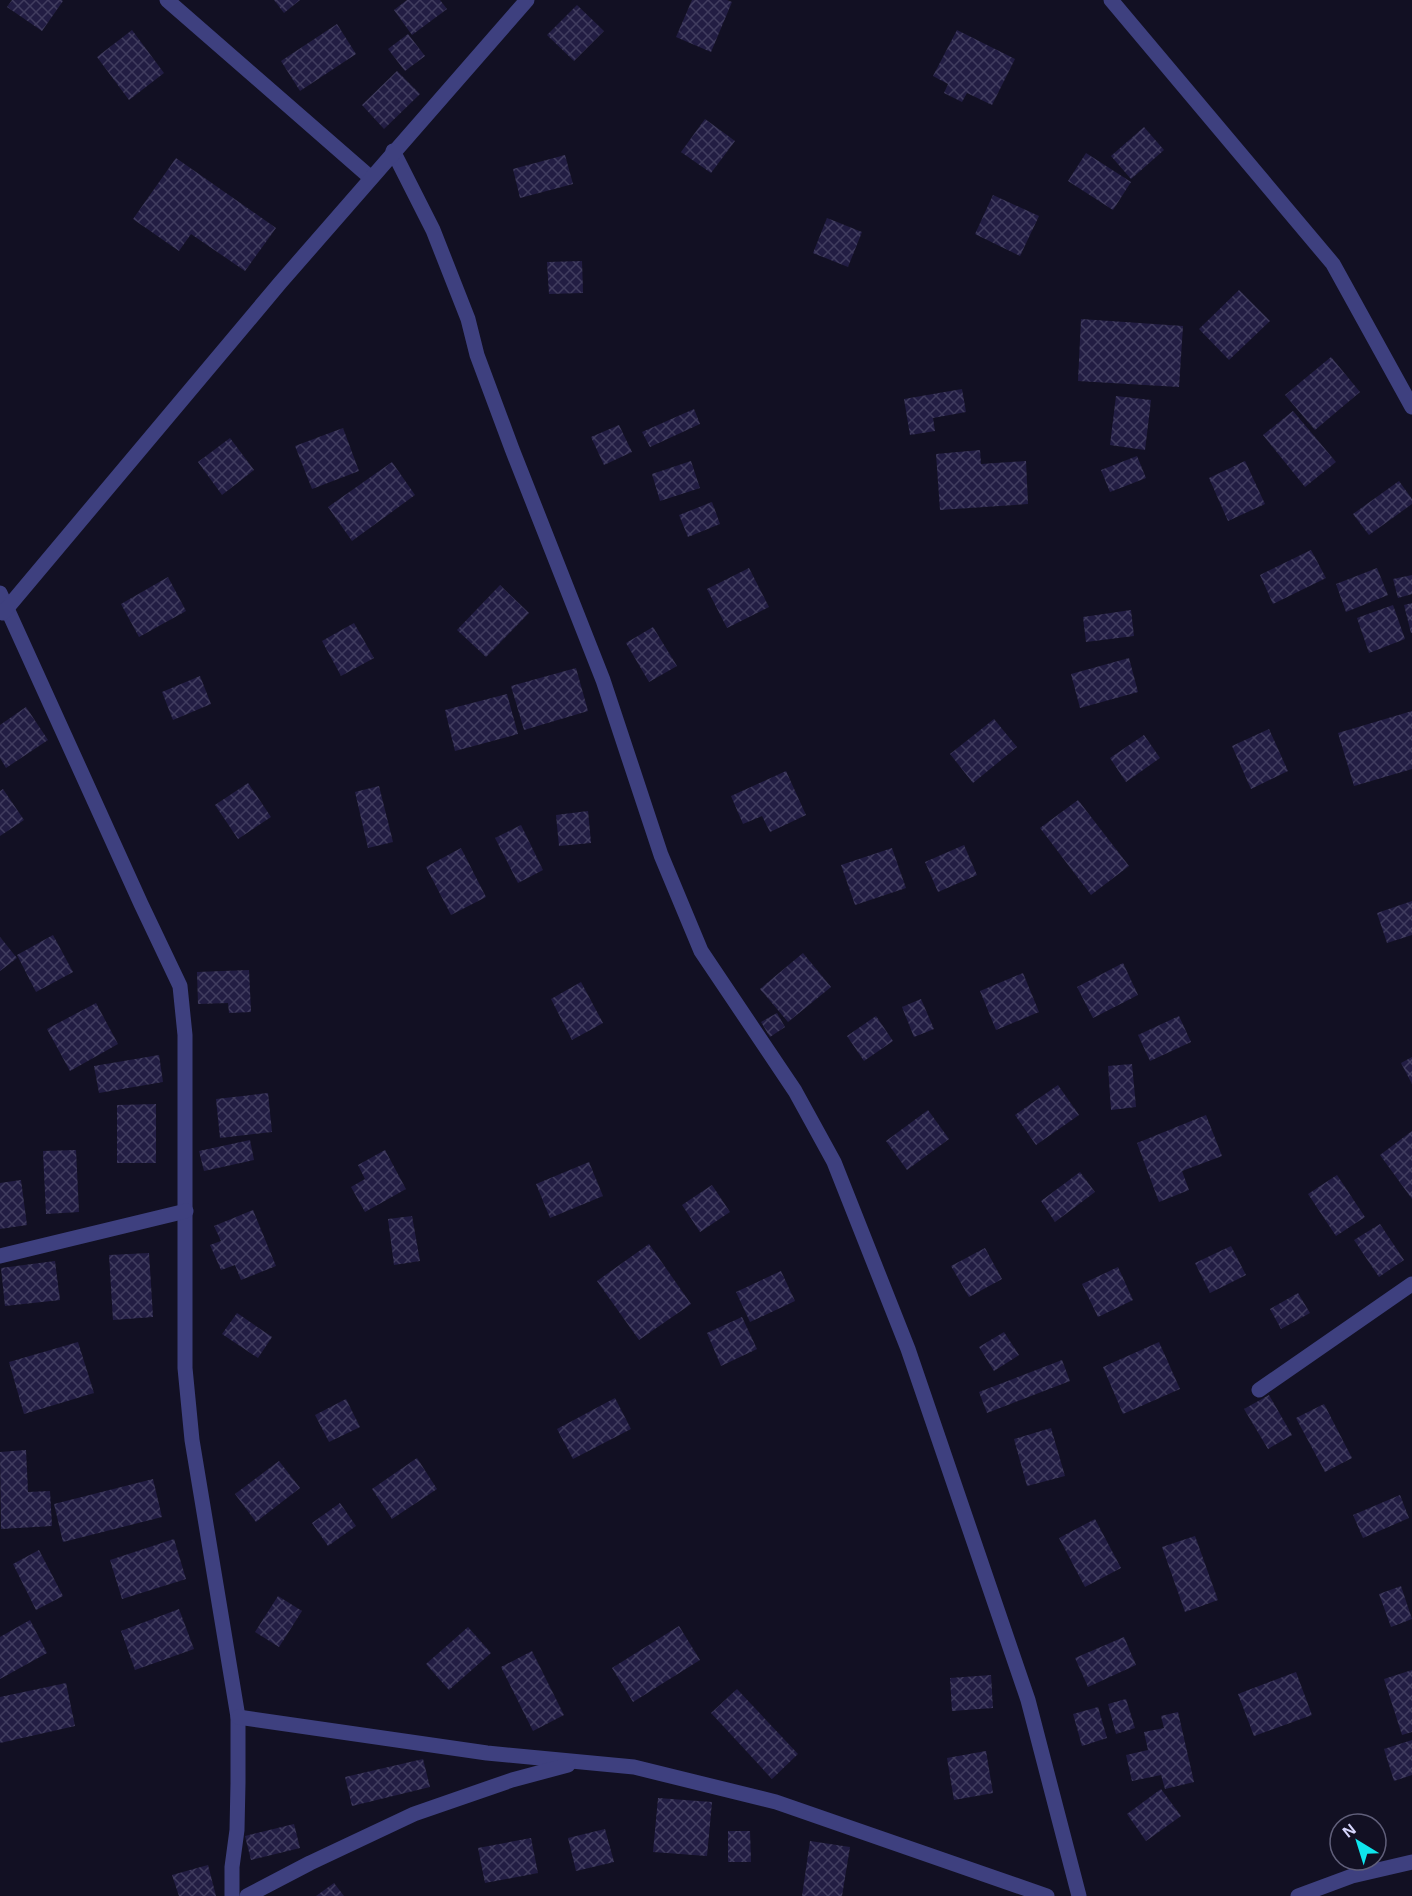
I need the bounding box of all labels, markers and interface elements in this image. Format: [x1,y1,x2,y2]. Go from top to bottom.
north arrow [1328,1812,1388,1872]
text: N [1339,1820,1359,1841]

